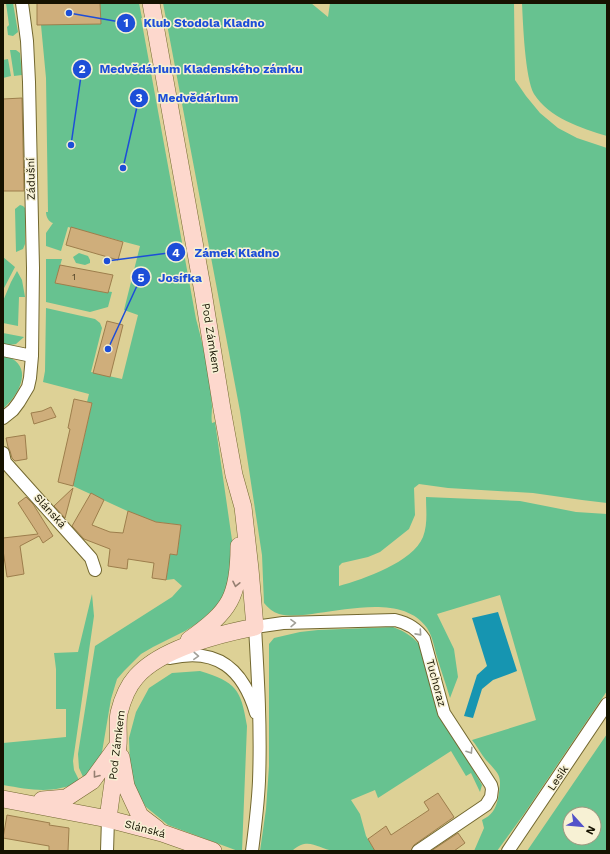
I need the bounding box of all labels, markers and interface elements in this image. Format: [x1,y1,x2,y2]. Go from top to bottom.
callout: Klub Stodola Kladno [116,11,273,35]
text: 1 [123,16,129,30]
text: Klub Stodola Kladno [143,16,265,30]
callout: Medvědárium Kladenského zámku [72,57,311,81]
text: 2 [78,62,86,76]
text: Medvědárium Kladenského zámku [99,62,303,76]
callout: Medvědárium [129,86,246,110]
text: 3 [135,91,143,105]
text: Medvědárium [158,91,238,105]
street label: Zádušní [24,158,38,200]
callout: Zámek Kladno [166,240,287,264]
text: 4 [172,246,180,260]
text: Zámek Kladno [195,246,279,260]
callout: Josífka [131,265,210,289]
text: 5 [138,271,145,285]
text: Josífka [158,271,202,285]
house number: 1 [72,272,76,282]
street label: Pod Zámkem [199,302,223,374]
street label: Slánská [31,491,69,531]
one-way arrow [232,581,241,587]
one-way arrow [290,619,296,627]
one-way arrow [415,628,422,636]
one-way arrow [193,652,199,660]
street label: Tuchoraz [423,658,449,708]
street label: Pod Zámkem [106,709,128,781]
one-way arrow [465,747,472,754]
street label: Lesík [545,763,571,793]
one-way arrow [94,771,101,778]
north arrow [562,806,602,846]
street label: Slánská [123,817,167,841]
text: N [583,824,598,837]

